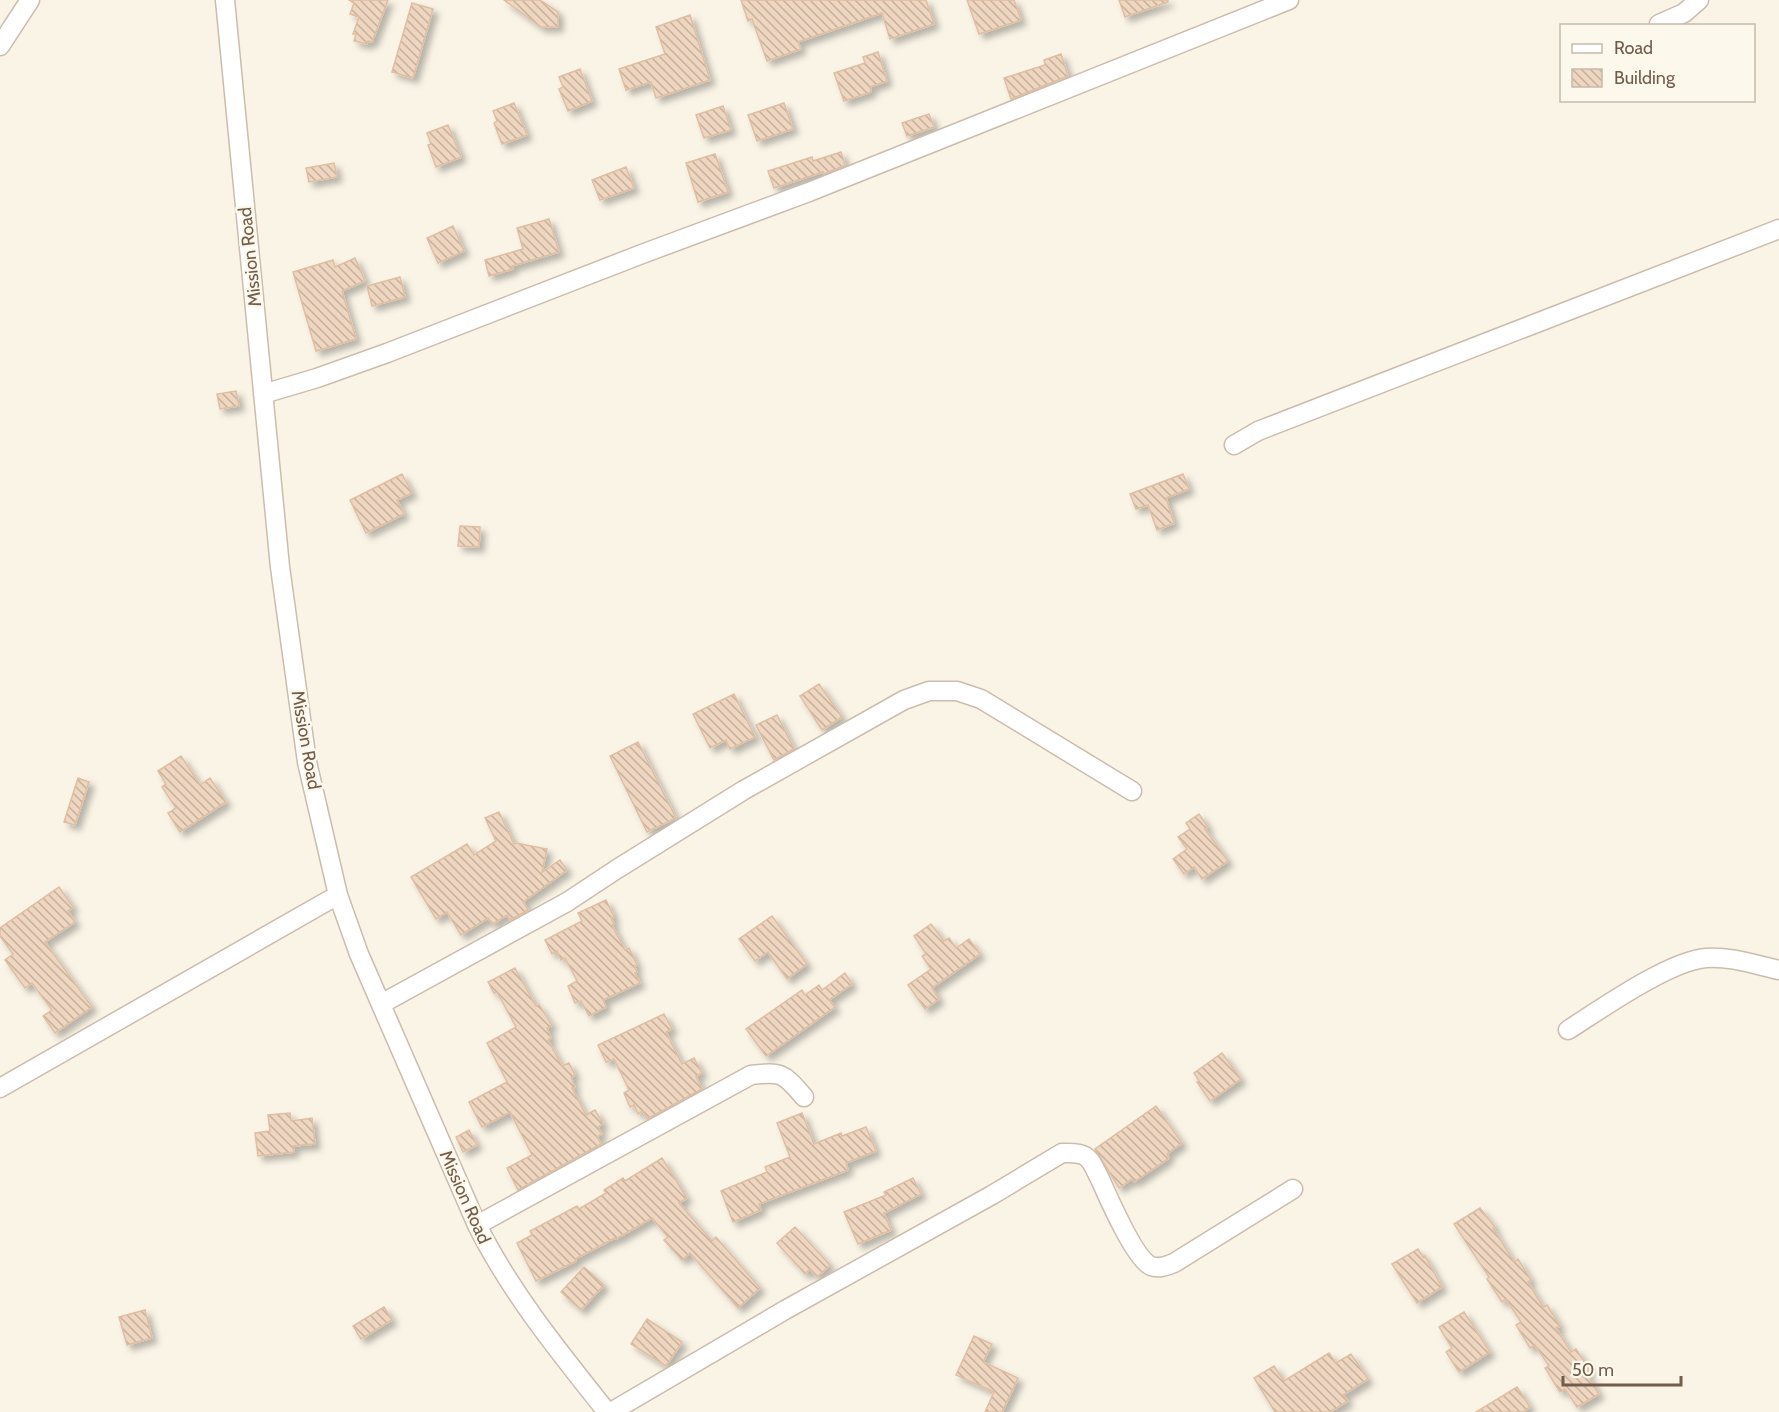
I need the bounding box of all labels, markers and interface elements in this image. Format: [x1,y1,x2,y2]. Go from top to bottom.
legend [1560,24,1755,102]
text: Road [1614,37,1653,59]
text: Building [1614,67,1676,89]
street label: Mission Road [234,206,266,308]
street label: Mission Road [286,689,326,791]
street label: Mission Road [435,1147,495,1247]
scale bar [1563,1349,1682,1387]
text: 50 m [1572,1359,1614,1381]

